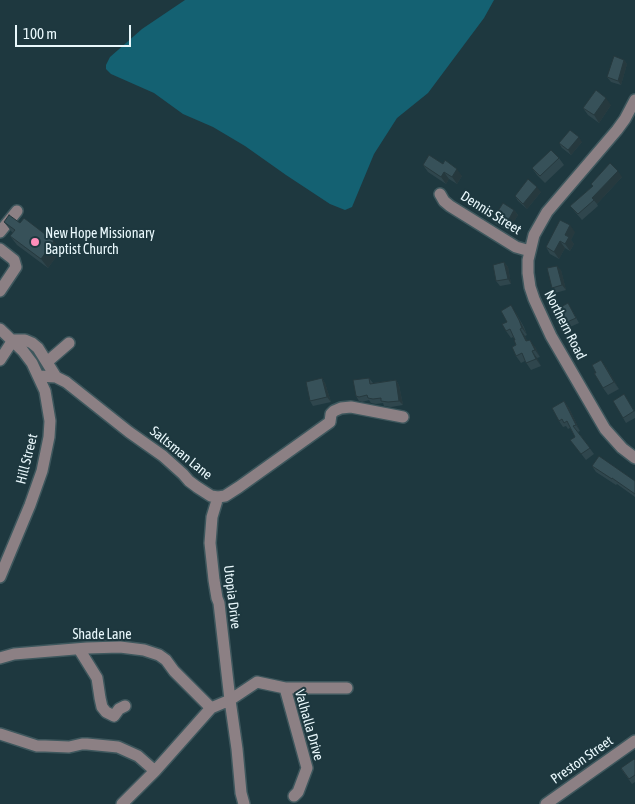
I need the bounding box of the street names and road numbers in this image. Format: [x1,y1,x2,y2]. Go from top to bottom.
street label: Dennis Street [457,188,525,238]
street label: Northern Road [540,288,590,362]
street label: Saltsman Lane [146,423,216,483]
street label: Hill Street [13,432,41,486]
street label: Utopia Drive [220,564,244,630]
street label: Shade Lane [72,627,132,643]
street label: Valhalla Drive [291,688,327,762]
street label: Preston Street [548,732,616,788]

